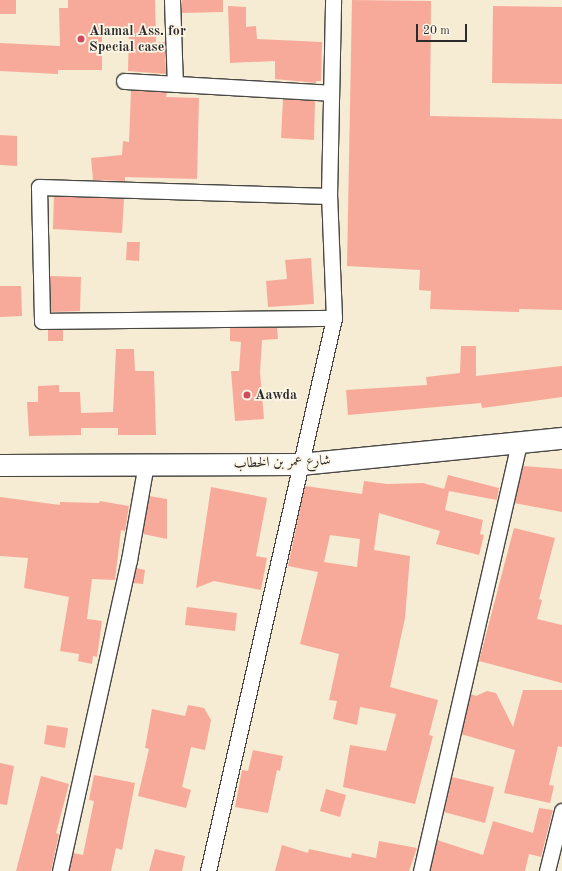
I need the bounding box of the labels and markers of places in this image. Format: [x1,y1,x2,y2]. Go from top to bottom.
place label: Alamal Ass. for Special case [89,23,186,56]
marker: Alamal Ass. for Special case [76,34,86,44]
place label: Aawda [255,387,297,403]
marker: Aawda [242,390,252,400]

